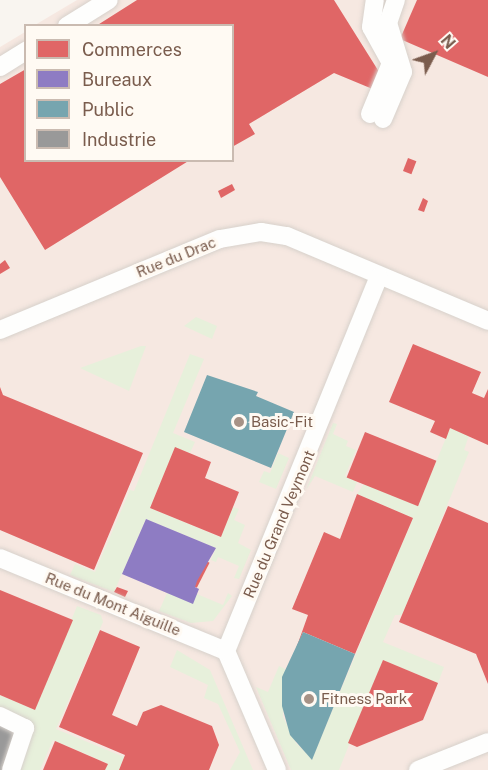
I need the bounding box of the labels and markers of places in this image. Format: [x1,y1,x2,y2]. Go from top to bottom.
place label: Basic-Fit [251,413,313,431]
marker: Basic-Fit [232,415,246,429]
place label: Fitness Park [321,690,407,708]
marker: Fitness Park [302,692,316,706]

